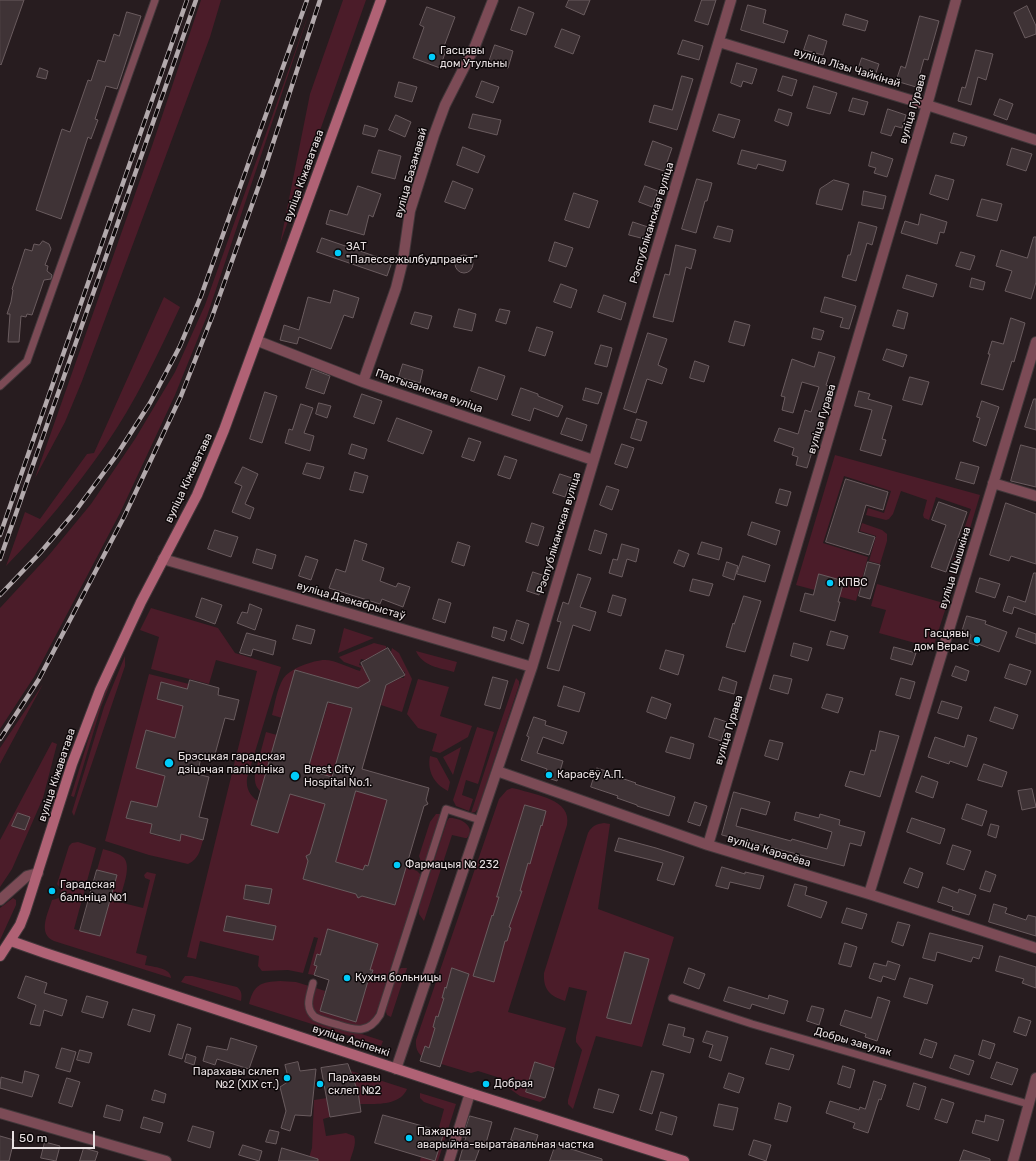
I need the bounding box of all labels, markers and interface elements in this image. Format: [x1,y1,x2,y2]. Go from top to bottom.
place label: Гасцявы дом Утульны [440,44,507,70]
street label: вуліца Лізы Чайкінай [792,45,902,91]
marker: Гасцявы дом Утульны [427,52,437,62]
street label: вуліца Гурава [897,72,929,146]
street label: вуліца Базанавай [392,126,430,220]
street label: вуліца Кіжаватава [281,128,327,224]
street label: Рэспубліканская вуліца [627,161,677,285]
place label: ЗАТ "Палессежылбудпраект" [346,240,478,266]
marker: ЗАТ "Палессежылбудпраект" [333,248,343,258]
street label: Партызанская вуліца [374,366,484,416]
street label: вуліца Гурава [805,383,839,455]
street label: вуліца Кіжаватава [162,431,216,525]
street label: Рэспубліканская вуліца [534,471,584,595]
street label: вуліца Шышкіна [936,526,974,610]
place label: КПВС [838,576,868,590]
marker: КПВС [825,578,835,588]
street label: вуліца Дзекабрыстаў [295,579,407,623]
place label: Гасцявы дом Верас [914,627,969,653]
marker: Гасцявы дом Верас [972,635,982,645]
street label: вуліца Гурава [712,694,746,766]
street label: вуліца Кіжаватава [36,727,78,823]
place label: Брэсцкая гарадская дзіцячая паліклініка [178,750,285,776]
marker: Брэсцкая гарадская дзіцячая паліклініка [163,757,175,769]
place label: Brest City Hospital No.1. [304,763,372,789]
place label: Карасёў А.П. [557,768,624,782]
marker: Brest City Hospital No.1. [289,770,301,782]
marker: Карасёў А.П. [544,770,554,780]
street label: вуліца Карасёва [726,832,812,870]
place label: Фармацыя № 232 [405,858,499,872]
marker: Фармацыя № 232 [392,860,402,870]
place label: Гарадская бальніца №1 [60,878,127,904]
marker: Гарадская бальніца №1 [47,886,57,896]
place label: Кухня больницы [355,971,441,985]
marker: Кухня больницы [342,973,352,983]
street label: вуліца Асіпенкі [311,1022,391,1060]
street label: Добры завулак [813,1025,893,1059]
place label: Парахавы склеп №2 (XIX ст.) [193,1065,279,1091]
place label: Парахавы склеп №2 [328,1071,381,1097]
marker: Парахавы склеп №2 (XIX ст.) [282,1073,292,1083]
place label: Добрая [494,1077,533,1091]
marker: Парахавы склеп №2 [315,1079,325,1089]
marker: Добрая [481,1079,491,1089]
scale bar [14,1123,97,1149]
place label: Пажарная аварыйна-выратавальная частка [417,1125,594,1151]
text: 50 m [19,1131,47,1145]
marker: Пажарная аварыйна-выратавальная частка [404,1133,414,1143]

